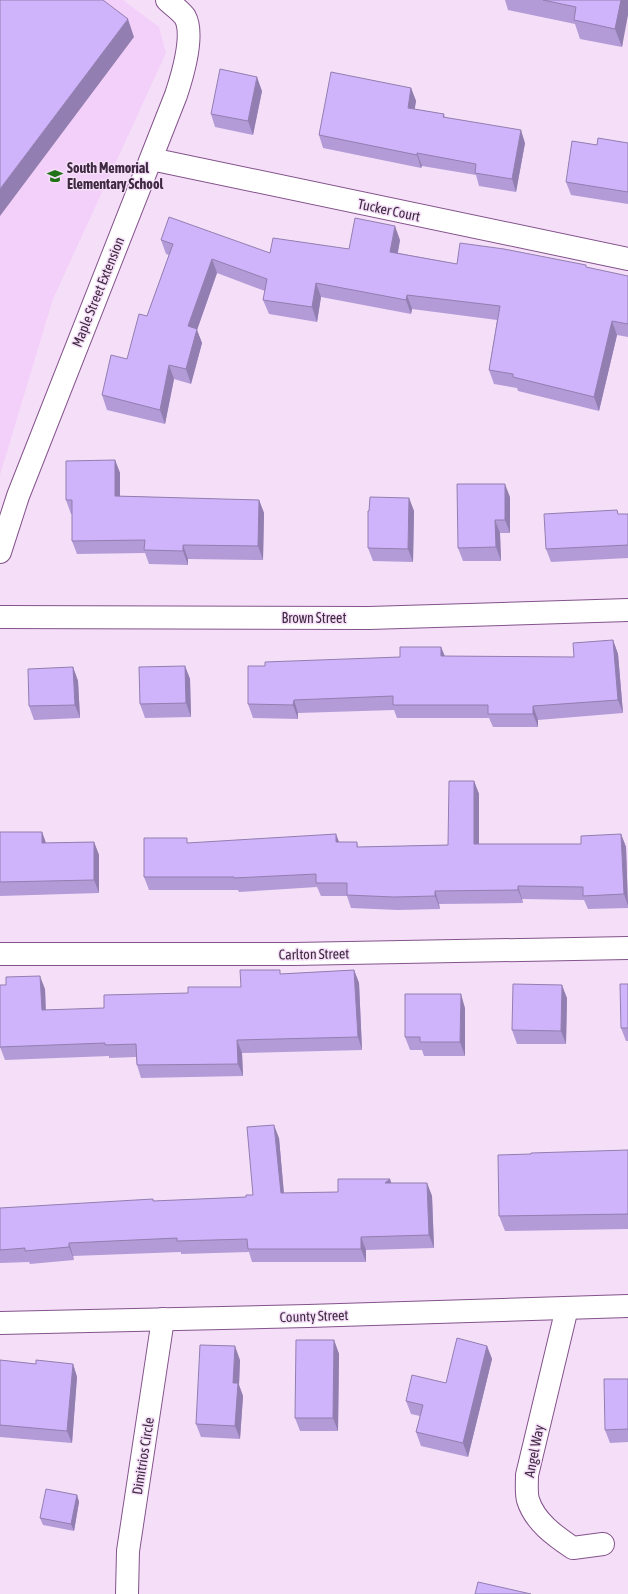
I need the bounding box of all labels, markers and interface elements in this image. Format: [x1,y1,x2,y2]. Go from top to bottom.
place label: South Memorial Elementary School [67,160,163,192]
school or university icon: South Memorial Elementary School [46,167,64,185]
street label: Tucker Court [356,196,422,224]
street label: Maple Street Extension [69,235,127,349]
street label: Brown Street [282,610,347,626]
street label: Carlton Street [279,945,349,963]
street label: County Street [279,1307,349,1325]
street label: Dimitrios Circle [129,1416,157,1496]
street label: Angel Way [521,1423,547,1479]

